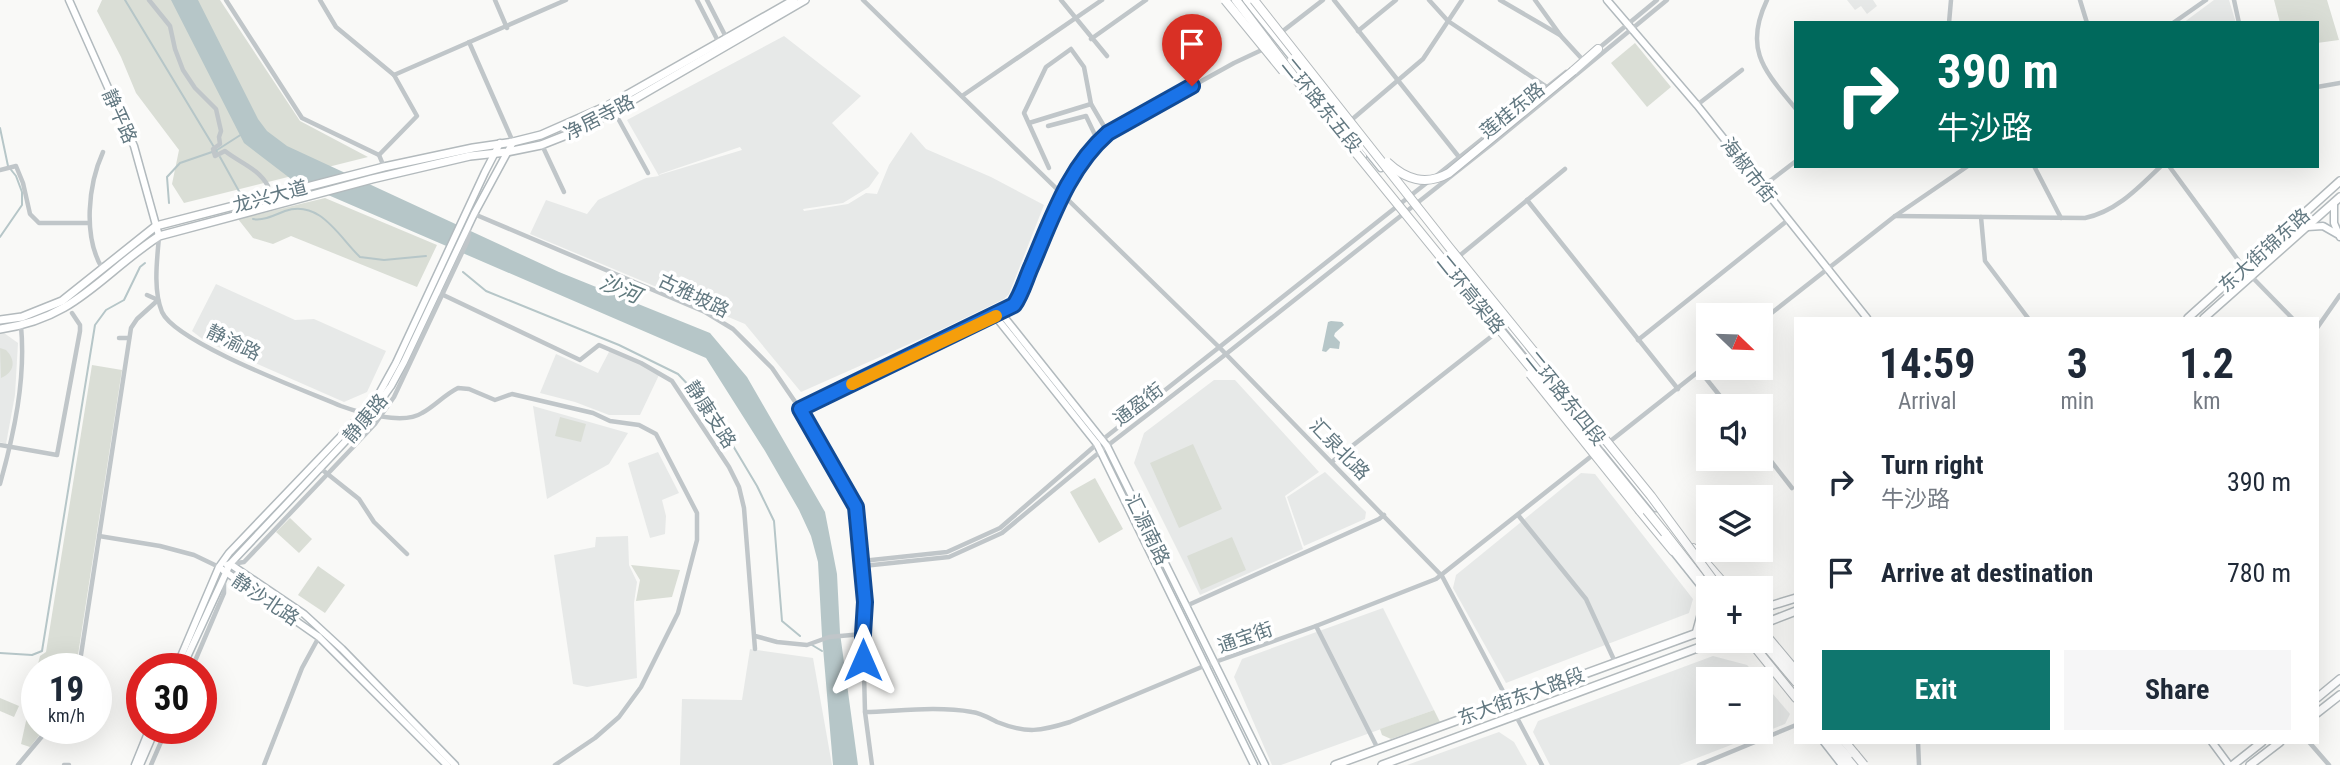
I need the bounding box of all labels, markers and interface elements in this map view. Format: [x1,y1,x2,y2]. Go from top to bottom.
pin [1162,14,1222,86]
icon: arrive [1173,25,1211,63]
text: 390 m [1937,43,2059,100]
icon: right [1822,49,1913,140]
street label: 二环路东五段 [1277,54,1366,157]
street label: 莲桂东路 [1476,78,1549,143]
street label: 静平路 [97,85,142,147]
street label: 净居寺路 [560,90,638,145]
text: 牛沙路 [1937,109,2033,147]
street label: 海椒市街 [1716,133,1781,207]
street label: 龙兴大道 [230,176,310,217]
street label: 东大街锦东路 [2214,204,2314,297]
street label: 二环高架路 [1432,250,1509,338]
street label: 古雅坡路 [655,268,733,322]
water label: 沙河 [596,270,648,309]
north arrow [1696,303,1773,380]
map controls [1696,303,1773,744]
street label: 静渝路 [203,320,264,365]
text: 14:59 [1879,339,1975,388]
text: 3 [2067,339,2088,388]
text: 1.2 [2179,339,2234,388]
street label: 二环路东四段 [1521,347,1610,450]
street label: 静康支路 [680,376,741,452]
street label: 通盈街 [1109,378,1168,431]
text: Arrival [1898,388,1957,415]
text: min [2060,388,2094,415]
text: km [2193,388,2220,415]
street label: 静康路 [338,389,393,448]
button: sound [1696,394,1773,471]
street label: 汇泉北路 [1305,414,1374,485]
text: Turn right [1881,450,1983,480]
icon: right [1822,463,1860,501]
text: 390 m [2227,467,2291,497]
button: layers [1696,485,1773,562]
text: 牛沙路 [1881,486,1950,513]
street label: 汇源南路 [1121,490,1175,568]
icon: arrive [1822,554,1860,592]
text: Arrive at destination [1881,558,2093,588]
text: 780 m [2227,558,2291,588]
street label: 静沙北路 [228,569,304,630]
button: + [1696,576,1773,653]
street label: 通宝街 [1214,617,1276,658]
position arrow [826,623,900,697]
button: Exit [1822,650,2050,730]
button: Share [2064,650,2291,730]
speed limit sign: 30 [126,653,217,744]
street label: 东大街东大路段 [1455,663,1588,730]
button: − [1696,667,1773,744]
text: 19 [49,669,84,710]
text: km/h [48,705,85,726]

